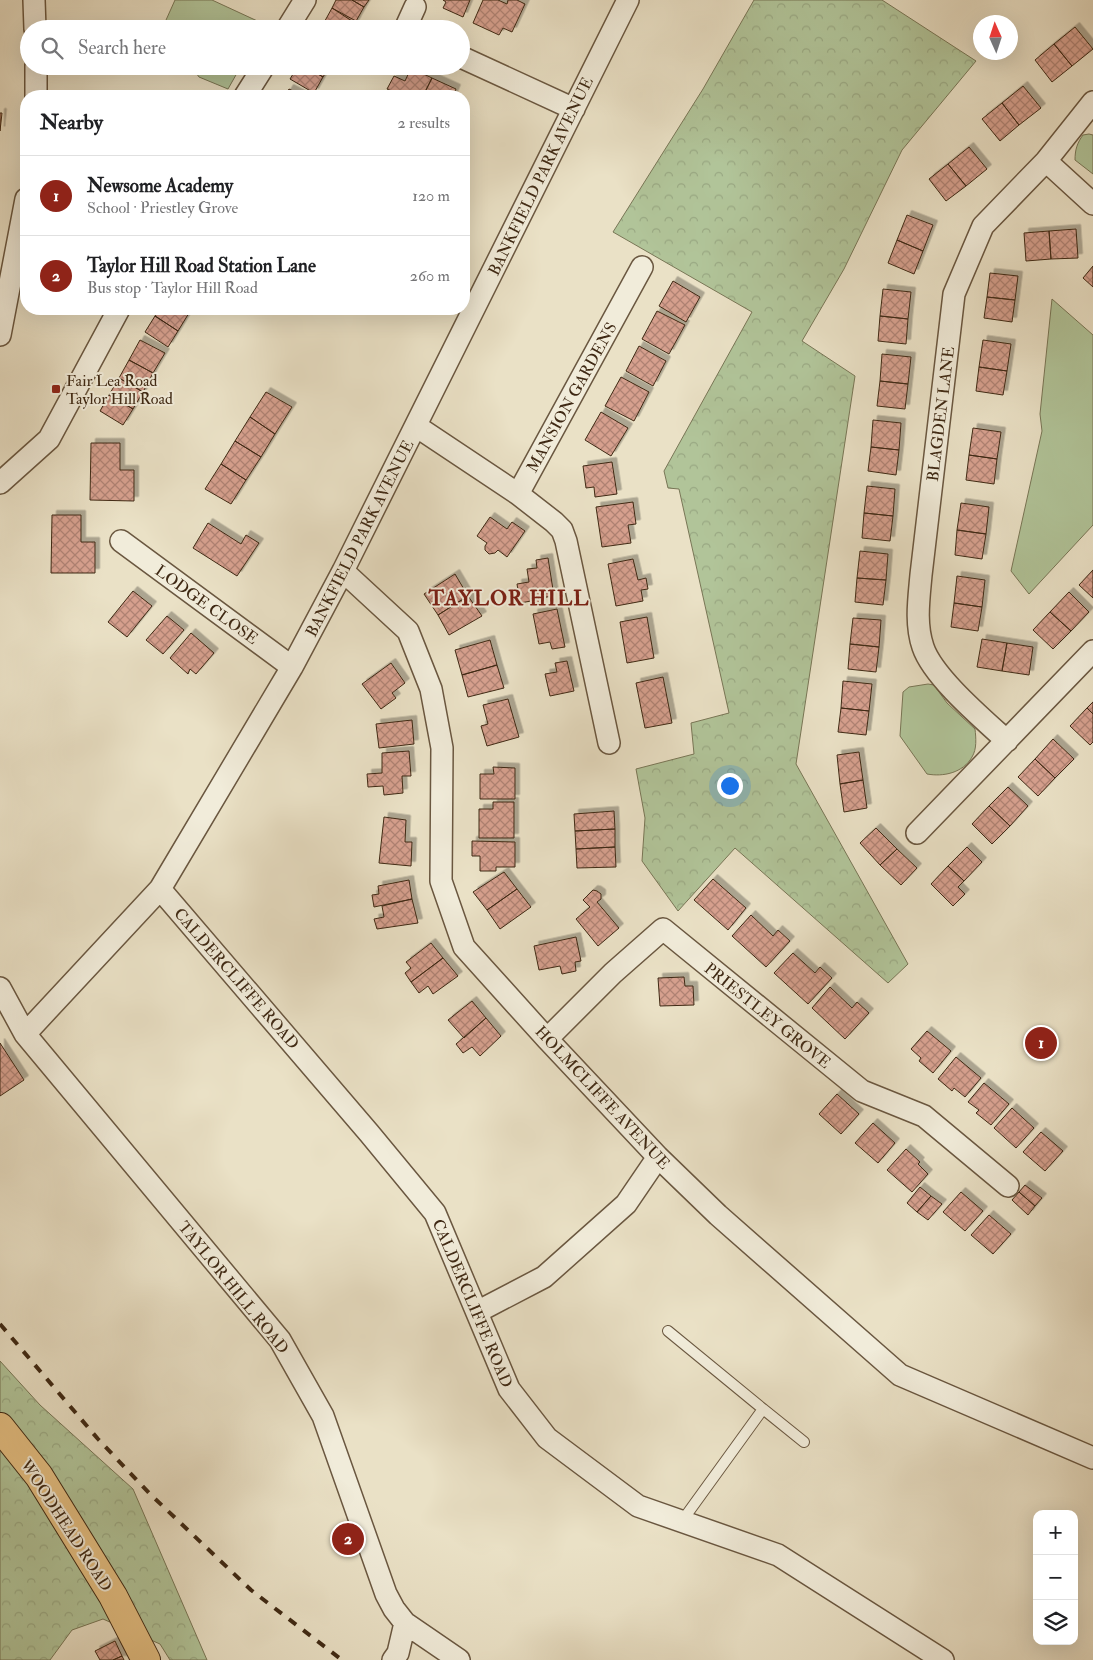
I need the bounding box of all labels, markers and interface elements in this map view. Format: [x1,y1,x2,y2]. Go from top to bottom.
north arrow [973,15,1018,60]
search box [20,20,470,75]
icon: search [38,34,66,62]
text: Search here [78,36,166,60]
street label: BANKFIELD PARK AVENUE [484,74,598,279]
text: Nearby [40,109,103,136]
text: 2 results [397,113,450,133]
text: Newsome Academy [87,174,233,198]
text: 1 [53,186,59,206]
text: 120 m [412,186,450,206]
text: School · Priestley Grove [87,198,238,218]
text: Taylor Hill Road Station Lane [87,254,316,278]
text: 2 [52,266,60,286]
text: 260 m [410,266,450,286]
text: Bus stop · Taylor Hill Road [87,278,258,298]
street label: MANSION GARDENS [522,319,621,476]
street label: BLAGDEN LANE [923,346,959,483]
place label: Fair Lea Road Taylor Hill Road [66,371,173,409]
marker: Fair Lea Road Taylor Hill Road [50,383,62,395]
street label: BANKFIELD PARK AVENUE [301,437,418,640]
street label: LODGE CLOSE [151,561,262,649]
district label: TAYLOR HILL [428,585,589,612]
your location [717,773,743,799]
street label: CALDERCLIFFE ROAD [169,904,303,1053]
street label: PRIESTLEY GROVE [700,959,835,1073]
street label: HOLMCLIFFE AVENUE [531,1022,674,1174]
pin: 1 [1025,1024,1057,1062]
street label: CALDERCLIFFE ROAD [428,1216,517,1391]
street label: TAYLOR HILL ROAD [174,1217,293,1358]
street label: WOODHEAD ROAD [16,1455,116,1595]
map controls [1033,1510,1078,1645]
button: + [1033,1510,1078,1555]
pin: 2 [332,1520,364,1558]
button: − [1033,1555,1078,1600]
button: layers [1033,1600,1078,1645]

